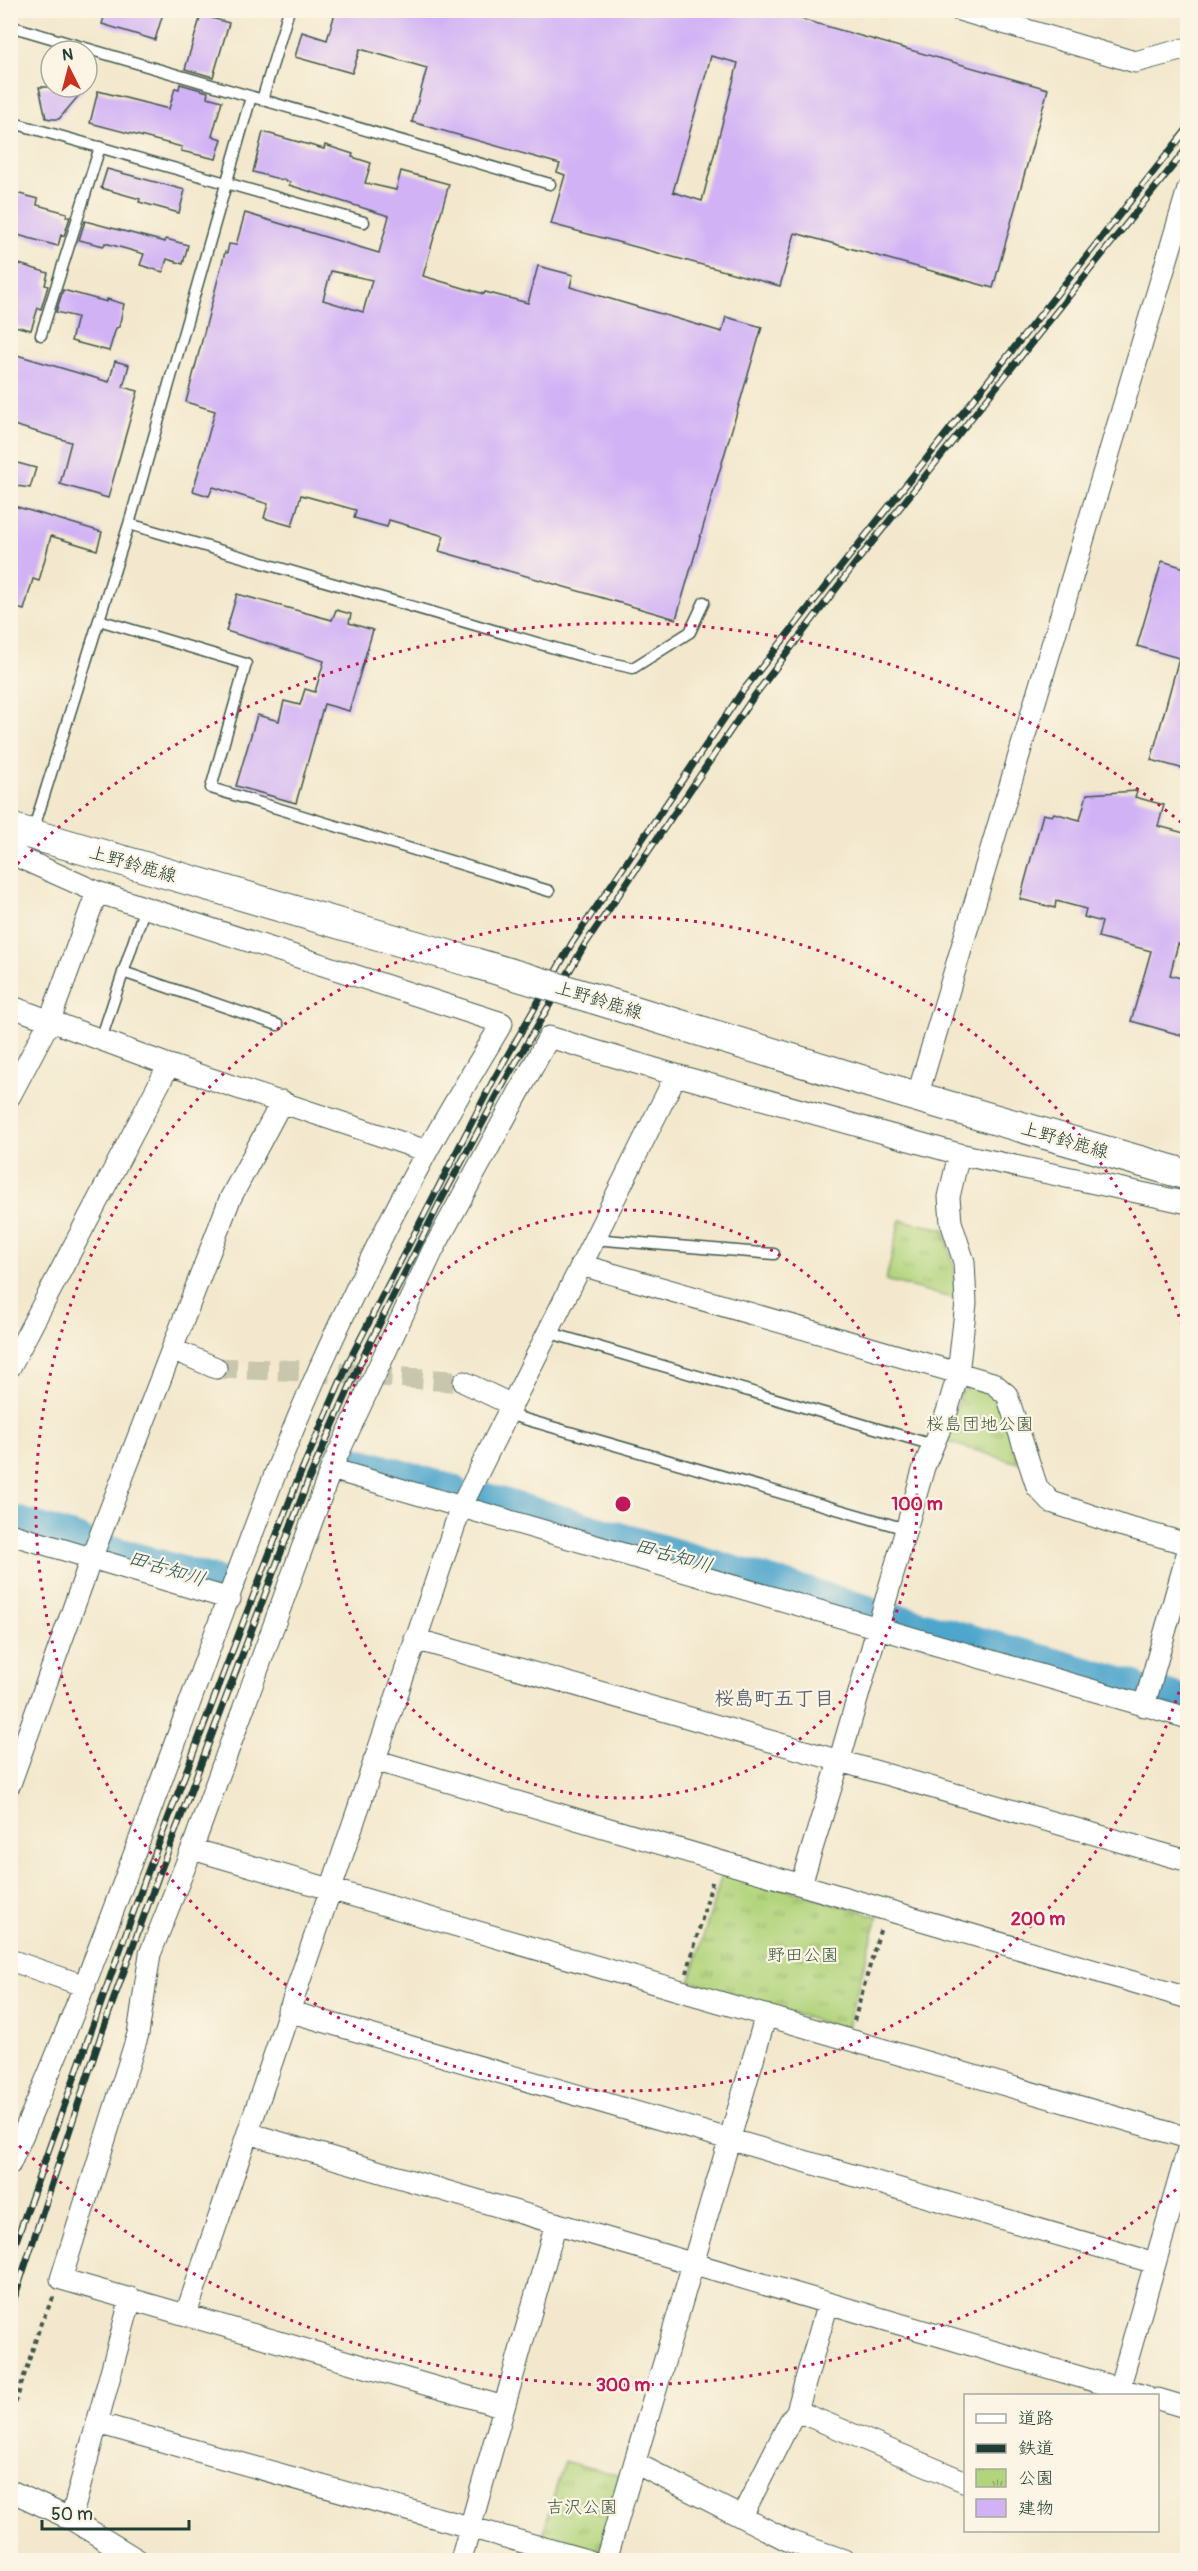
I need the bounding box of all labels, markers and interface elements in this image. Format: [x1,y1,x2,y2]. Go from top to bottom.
north arrow [39,39,99,99]
text: N [61,45,74,66]
street label: 上野鈴鹿線 [86,841,179,888]
street label: 上野鈴鹿線 [552,976,645,1025]
street label: 上野鈴鹿線 [1018,1117,1111,1164]
park label: 桜島団地公園 [926,1413,1034,1436]
text: 100 m [891,1493,943,1516]
centre of rings [613,1494,633,1514]
water label: 田古知川 [632,1532,716,1579]
water label: 田古知川 [125,1545,209,1592]
district label: 桜島町五丁目 [714,1686,834,1711]
text: 200 m [1011,1908,1065,1931]
park label: 野田公園 [767,1944,839,1967]
text: 300 m [596,2374,650,2397]
legend [964,2394,1159,2532]
text: 道路 [1018,2407,1054,2430]
text: 鉄道 [1018,2437,1054,2460]
text: 公園 [1018,2467,1054,2490]
scale bar [42,2493,189,2531]
park label: 吉沢公園 [546,2496,618,2519]
text: 建物 [1018,2497,1054,2520]
text: 50 m [51,2503,93,2526]

